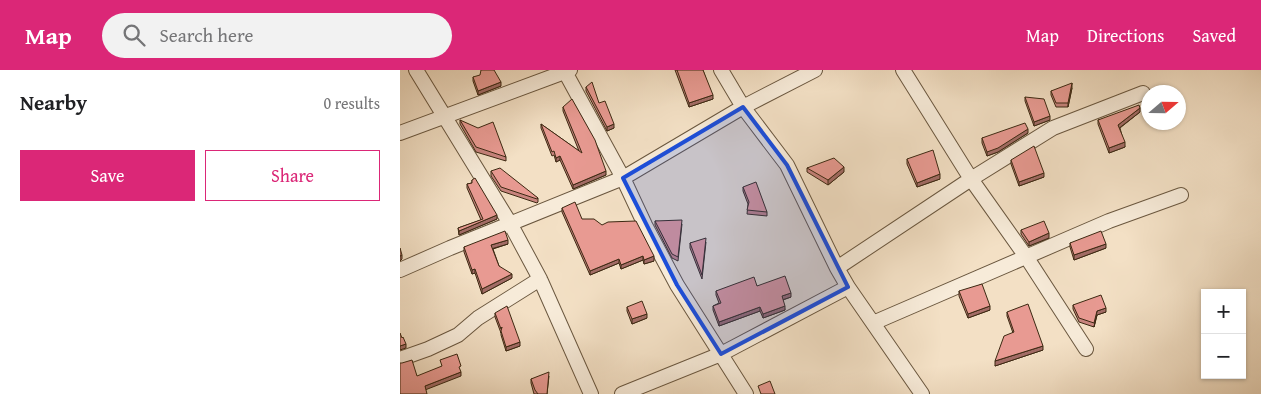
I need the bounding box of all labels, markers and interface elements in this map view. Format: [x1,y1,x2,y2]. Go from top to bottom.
search box [102,13,452,58]
text: Map [25,18,72,53]
icon: search [120,21,148,49]
text: Search here [160,21,253,49]
text: Map [1026,22,1059,49]
text: Directions [1087,22,1164,49]
text: Saved [1192,22,1236,49]
north arrow [1141,85,1186,130]
text: Nearby [20,87,87,118]
text: 0 results [323,91,380,115]
button: Save [20,150,195,201]
button: Share [205,150,380,201]
map controls [1201,289,1246,379]
button: + [1201,289,1246,334]
button: − [1201,334,1246,379]

